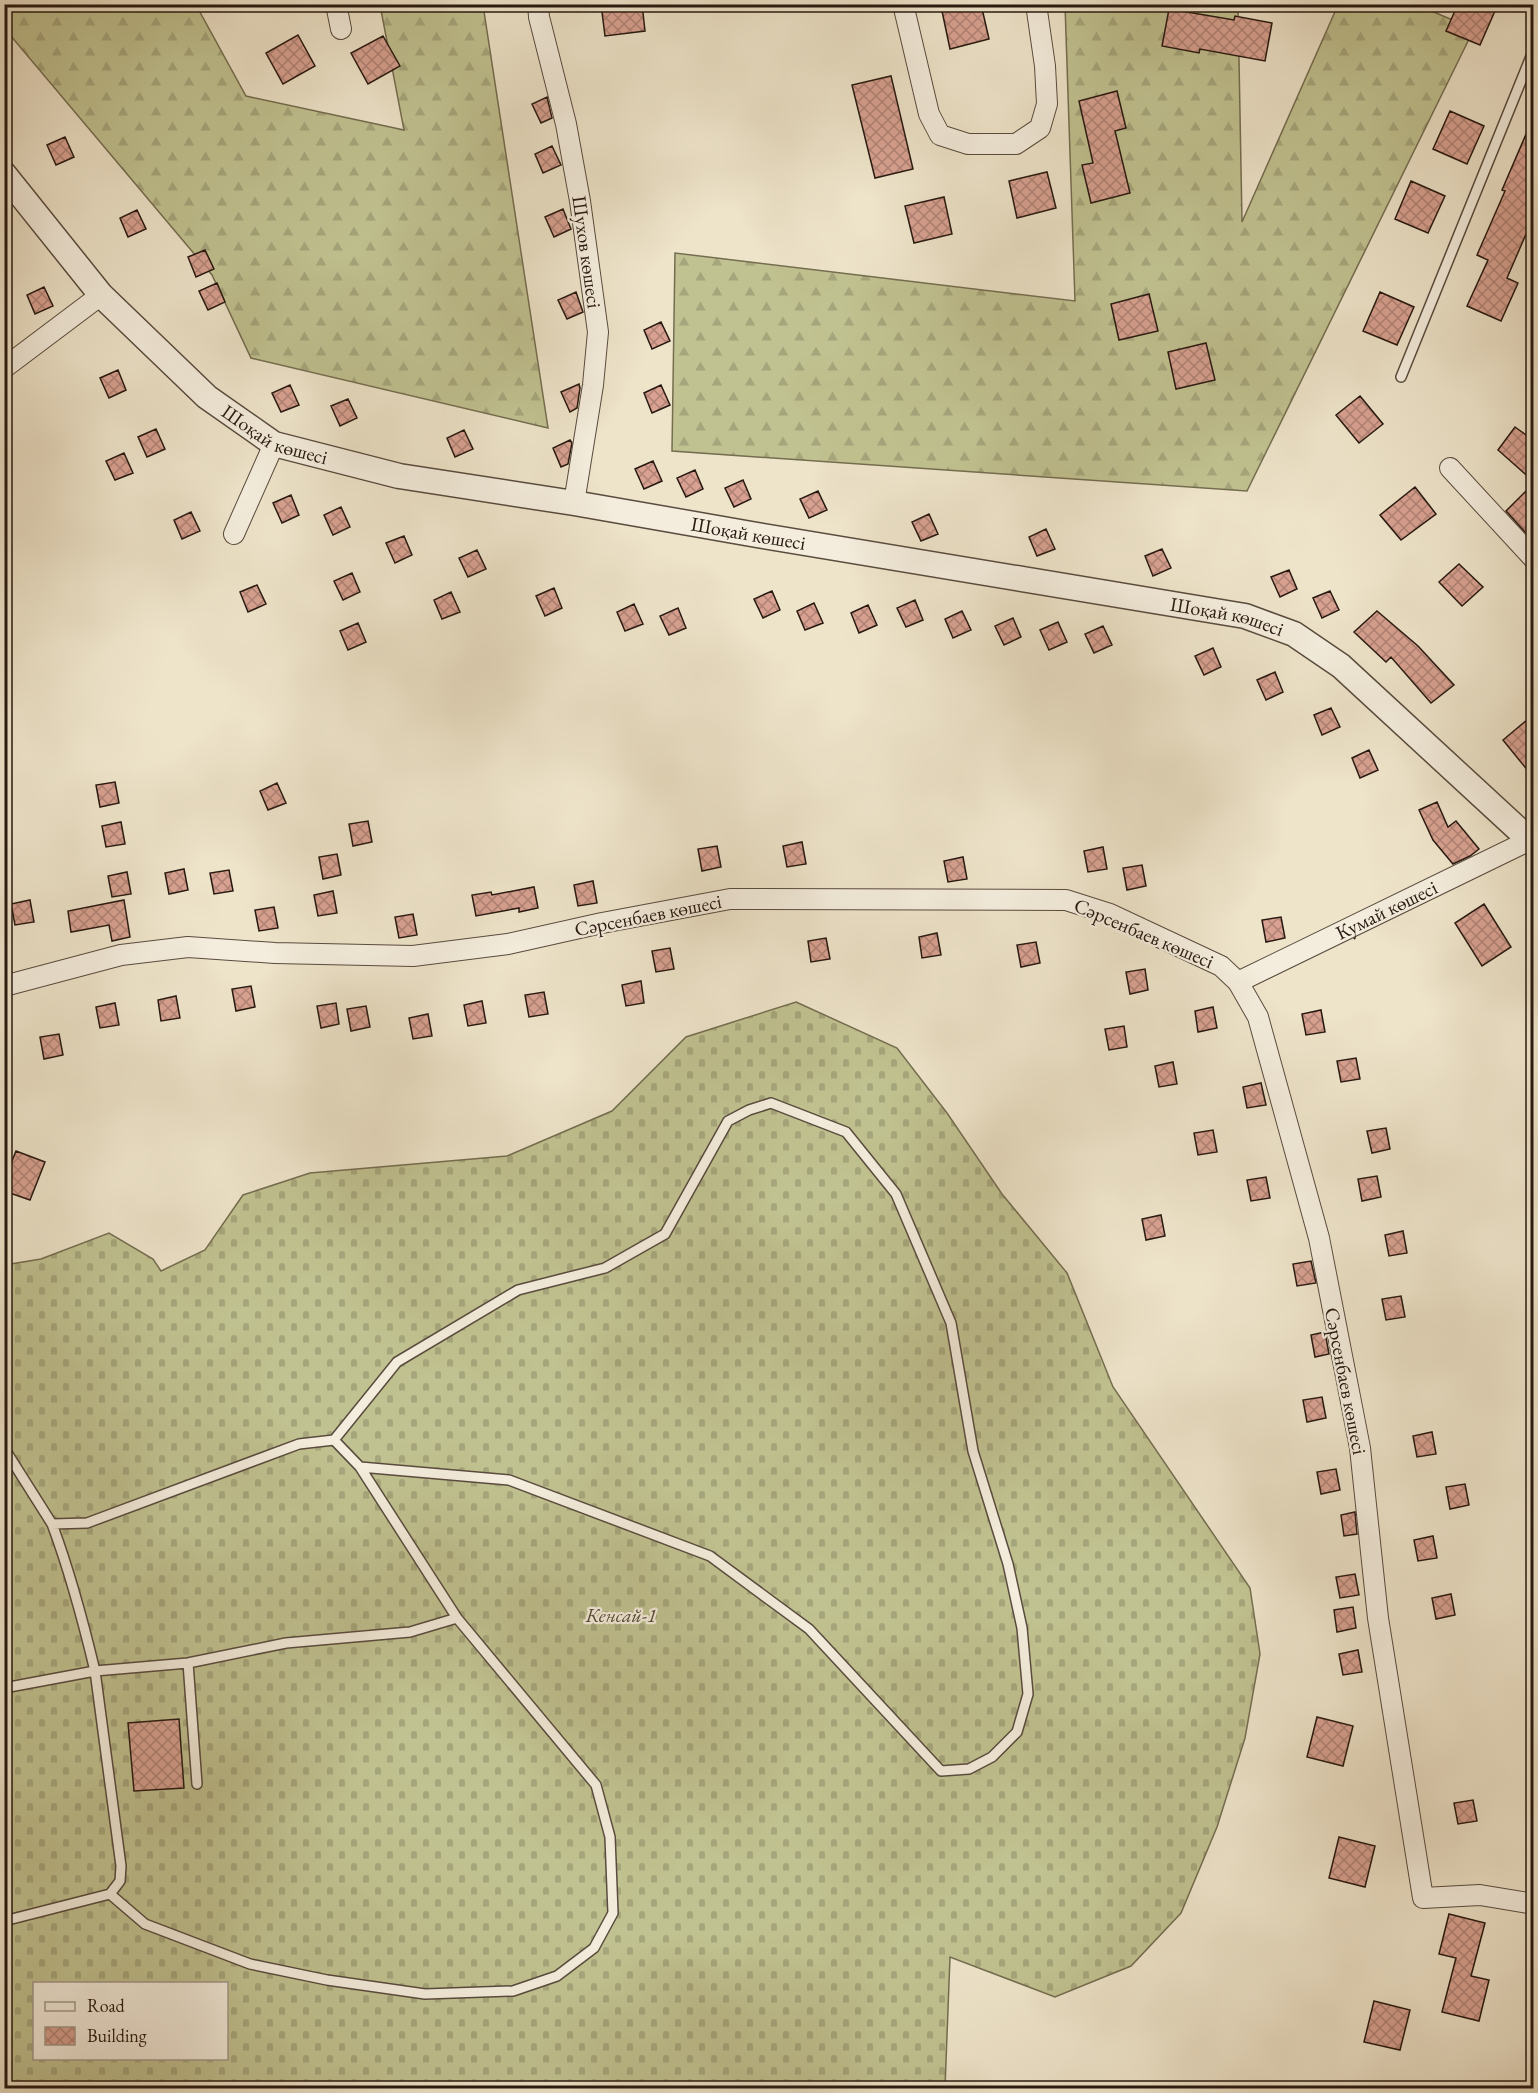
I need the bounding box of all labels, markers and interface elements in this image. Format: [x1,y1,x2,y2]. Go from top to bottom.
street label: Шухов көшесі [566,194,608,310]
street label: Шоқай көшесі [217,398,331,470]
street label: Шоқай көшесі [689,511,808,556]
street label: Шоқай көшесі [1168,591,1288,642]
street label: Кумай көшесі [1331,874,1442,946]
street label: Сәрсенбаев көшесі [572,888,724,942]
street label: Сәрсенбаев көшесі [1070,892,1218,974]
street label: Сәрсенбаев көшесі [1319,1305,1373,1457]
park label: Кенсай-1 [584,1602,657,1628]
legend [33,1982,228,2060]
text: Road [87,1994,126,2017]
text: Building [87,2024,147,2047]

